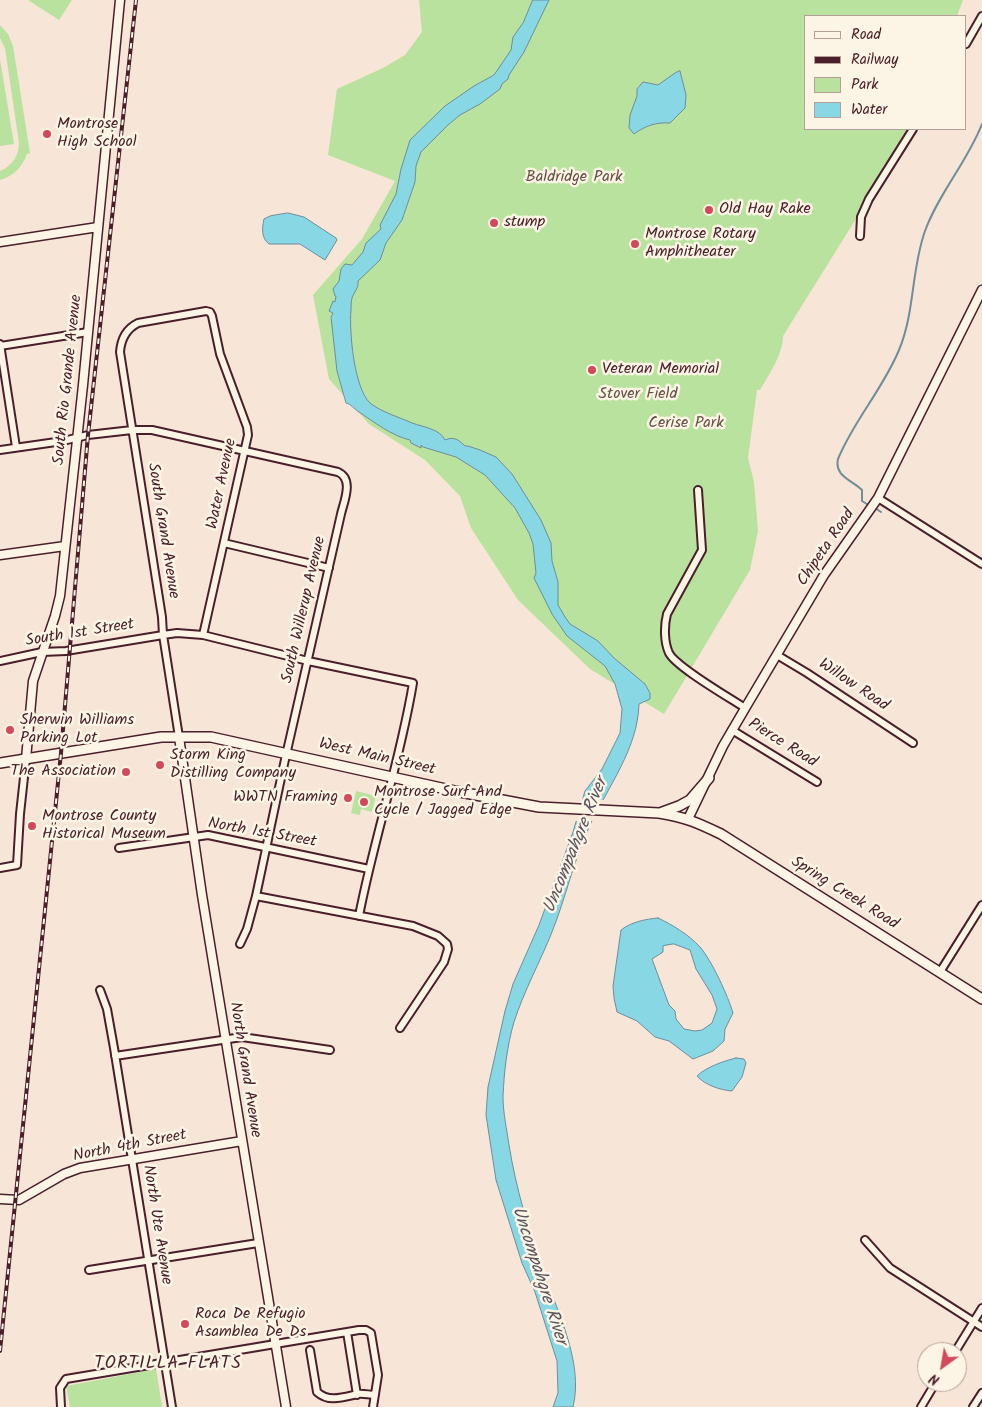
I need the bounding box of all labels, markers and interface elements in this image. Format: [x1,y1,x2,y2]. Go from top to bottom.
legend [804,15,967,130]
text: Road [851,23,881,47]
text: Railway [851,48,898,72]
text: Park [851,73,878,97]
text: Water [851,98,887,122]
place label: Montrose High School [57,115,137,153]
marker: Montrose High School [41,128,53,140]
park label: Baldridge Park [526,168,622,188]
place label: Old Hay Rake [719,200,811,220]
marker: Old Hay Rake [703,204,715,216]
place label: stump [504,213,545,233]
marker: stump [488,217,500,229]
place label: Montrose Rotary Amphitheater [645,225,756,263]
marker: Montrose Rotary Amphitheater [629,238,641,250]
street label: South Rio Grande Avenue [51,294,87,466]
place label: Veteran Memorial [602,360,719,380]
marker: Veteran Memorial [586,364,598,376]
park label: Stover Field [599,385,677,405]
park label: Cerise Park [648,414,724,434]
street label: Water Avenue [204,437,242,531]
street label: South Grand Avenue [142,462,182,600]
street label: Chipeta Road [794,506,860,590]
street label: South Willerup Avenue [279,535,331,685]
street label: South 1st Street [24,616,136,652]
street label: Willow Road [814,655,892,717]
place label: Sherwin Williams Parking Lot [20,711,134,749]
street label: Pierce Road [744,715,820,773]
marker: Sherwin Williams Parking Lot [4,724,16,736]
street label: West Main Street [317,735,437,781]
place label: Storm King Distilling Company [170,746,296,784]
marker: Storm King Distilling Company [154,759,166,771]
place label: The Association [10,762,116,782]
marker: The Association [120,766,132,778]
water label: Uncompahgre River [540,775,614,917]
place label: Montrose Surf And Cycle / Jagged Edge [374,783,512,821]
place label: WWTN Framing [233,788,338,808]
marker: WWTN Framing [342,792,354,804]
marker: Montrose Surf And Cycle / Jagged Edge [358,796,370,808]
place label: Montrose County Historical Museum [42,807,166,845]
street label: North 1st Street [206,815,318,853]
marker: Montrose County Historical Museum [26,820,38,832]
street label: Spring Creek Road [787,853,901,935]
street label: North Grand Avenue [224,1001,264,1139]
street label: North 4th Street [72,1127,188,1167]
street label: North Ute Avenue [137,1164,175,1286]
water label: Uncompahgre River [506,1204,570,1348]
place label: Roca De Refugio Asamblea De Ds [195,1305,306,1343]
marker: Roca De Refugio Asamblea De Ds [179,1318,191,1330]
north arrow [917,1342,967,1392]
district label: TORTILLA FLATS [92,1354,244,1376]
text: N [925,1367,944,1391]

